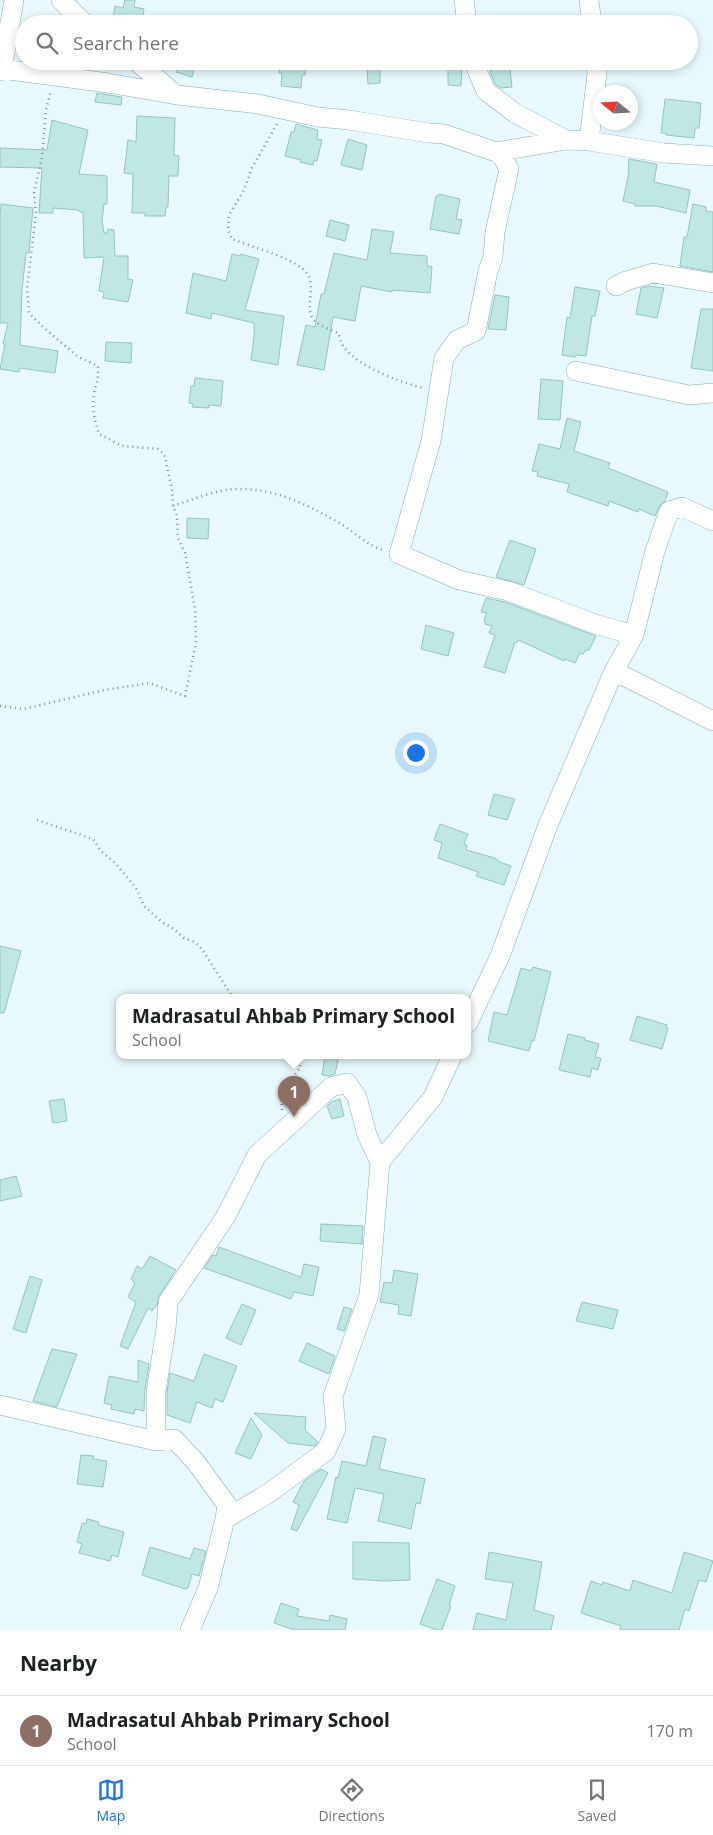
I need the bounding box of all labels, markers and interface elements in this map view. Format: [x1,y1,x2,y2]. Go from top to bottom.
search box [15,15,698,70]
icon: search [33,29,61,57]
text: Search here [73,30,179,56]
north arrow [593,85,638,130]
your location [403,740,429,766]
popup [116,994,471,1059]
text: Madrasatul Ahbab Primary School [132,1003,455,1029]
text: School [132,1029,182,1051]
pin: 1 [278,1076,310,1117]
text: Nearby [20,1649,97,1677]
text: Madrasatul Ahbab Primary School [67,1707,390,1733]
text: 1 [31,1720,41,1742]
text: 170 m [647,1720,693,1742]
text: School [67,1733,117,1755]
tab: Map [96,1776,125,1825]
tab: Directions [318,1776,385,1825]
tab: Saved [578,1776,616,1825]

